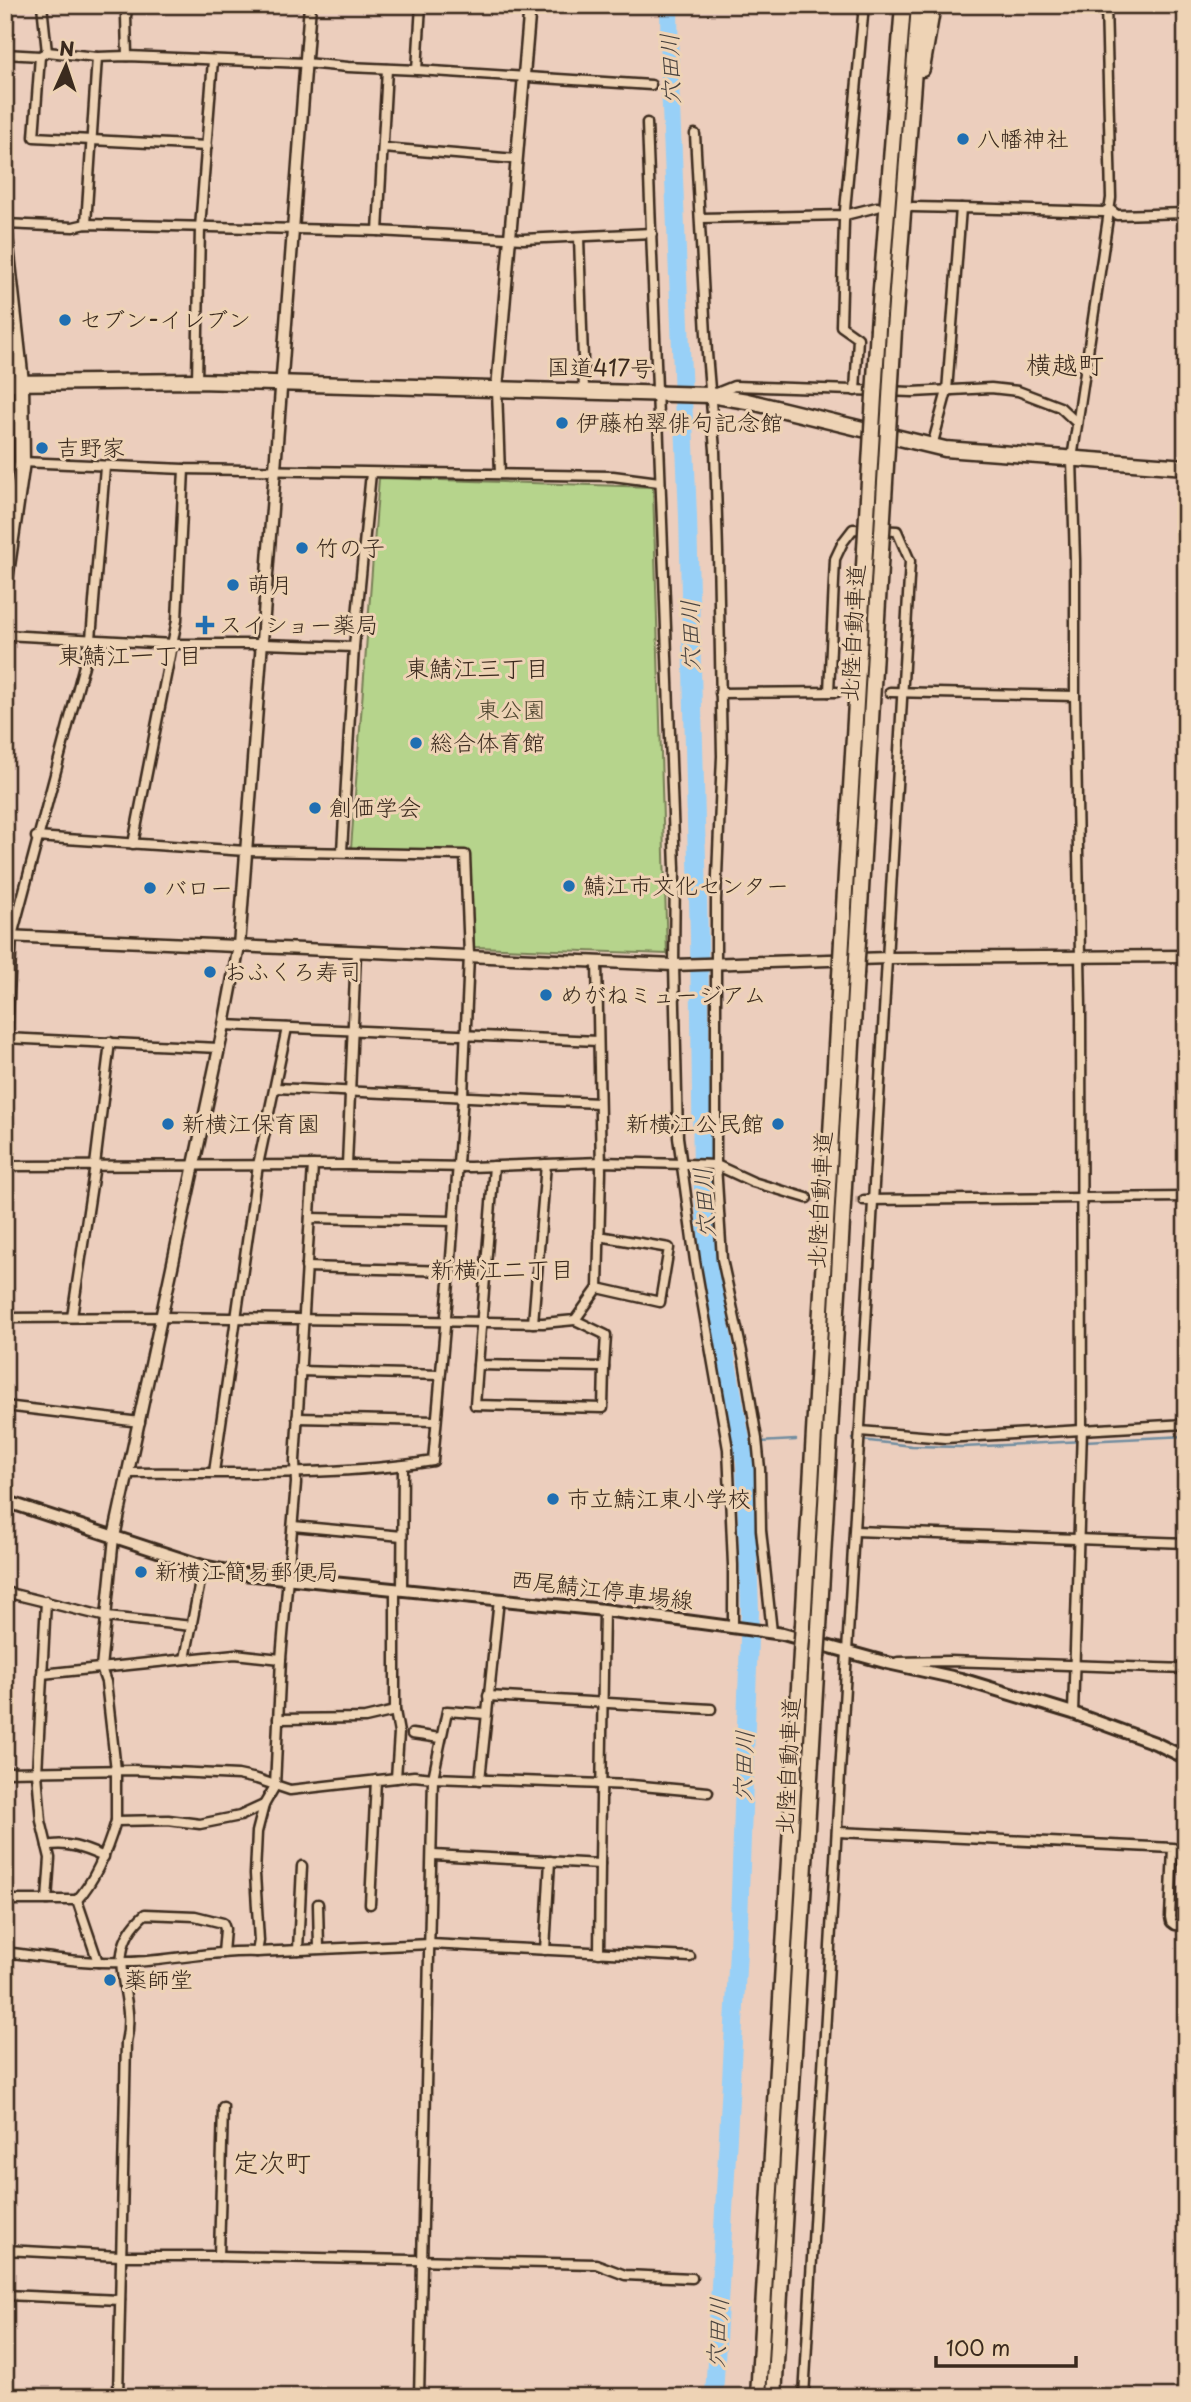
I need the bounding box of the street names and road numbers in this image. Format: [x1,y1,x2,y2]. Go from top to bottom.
street label: 国道417号 [547,348,653,385]
street label: 北陸自動車道 [830,563,873,703]
street label: 北陸自動車道 [797,1130,840,1270]
street label: 西尾鯖江停車場線 [509,1560,696,1617]
street label: 北陸自動車道 [765,1696,808,1836]

